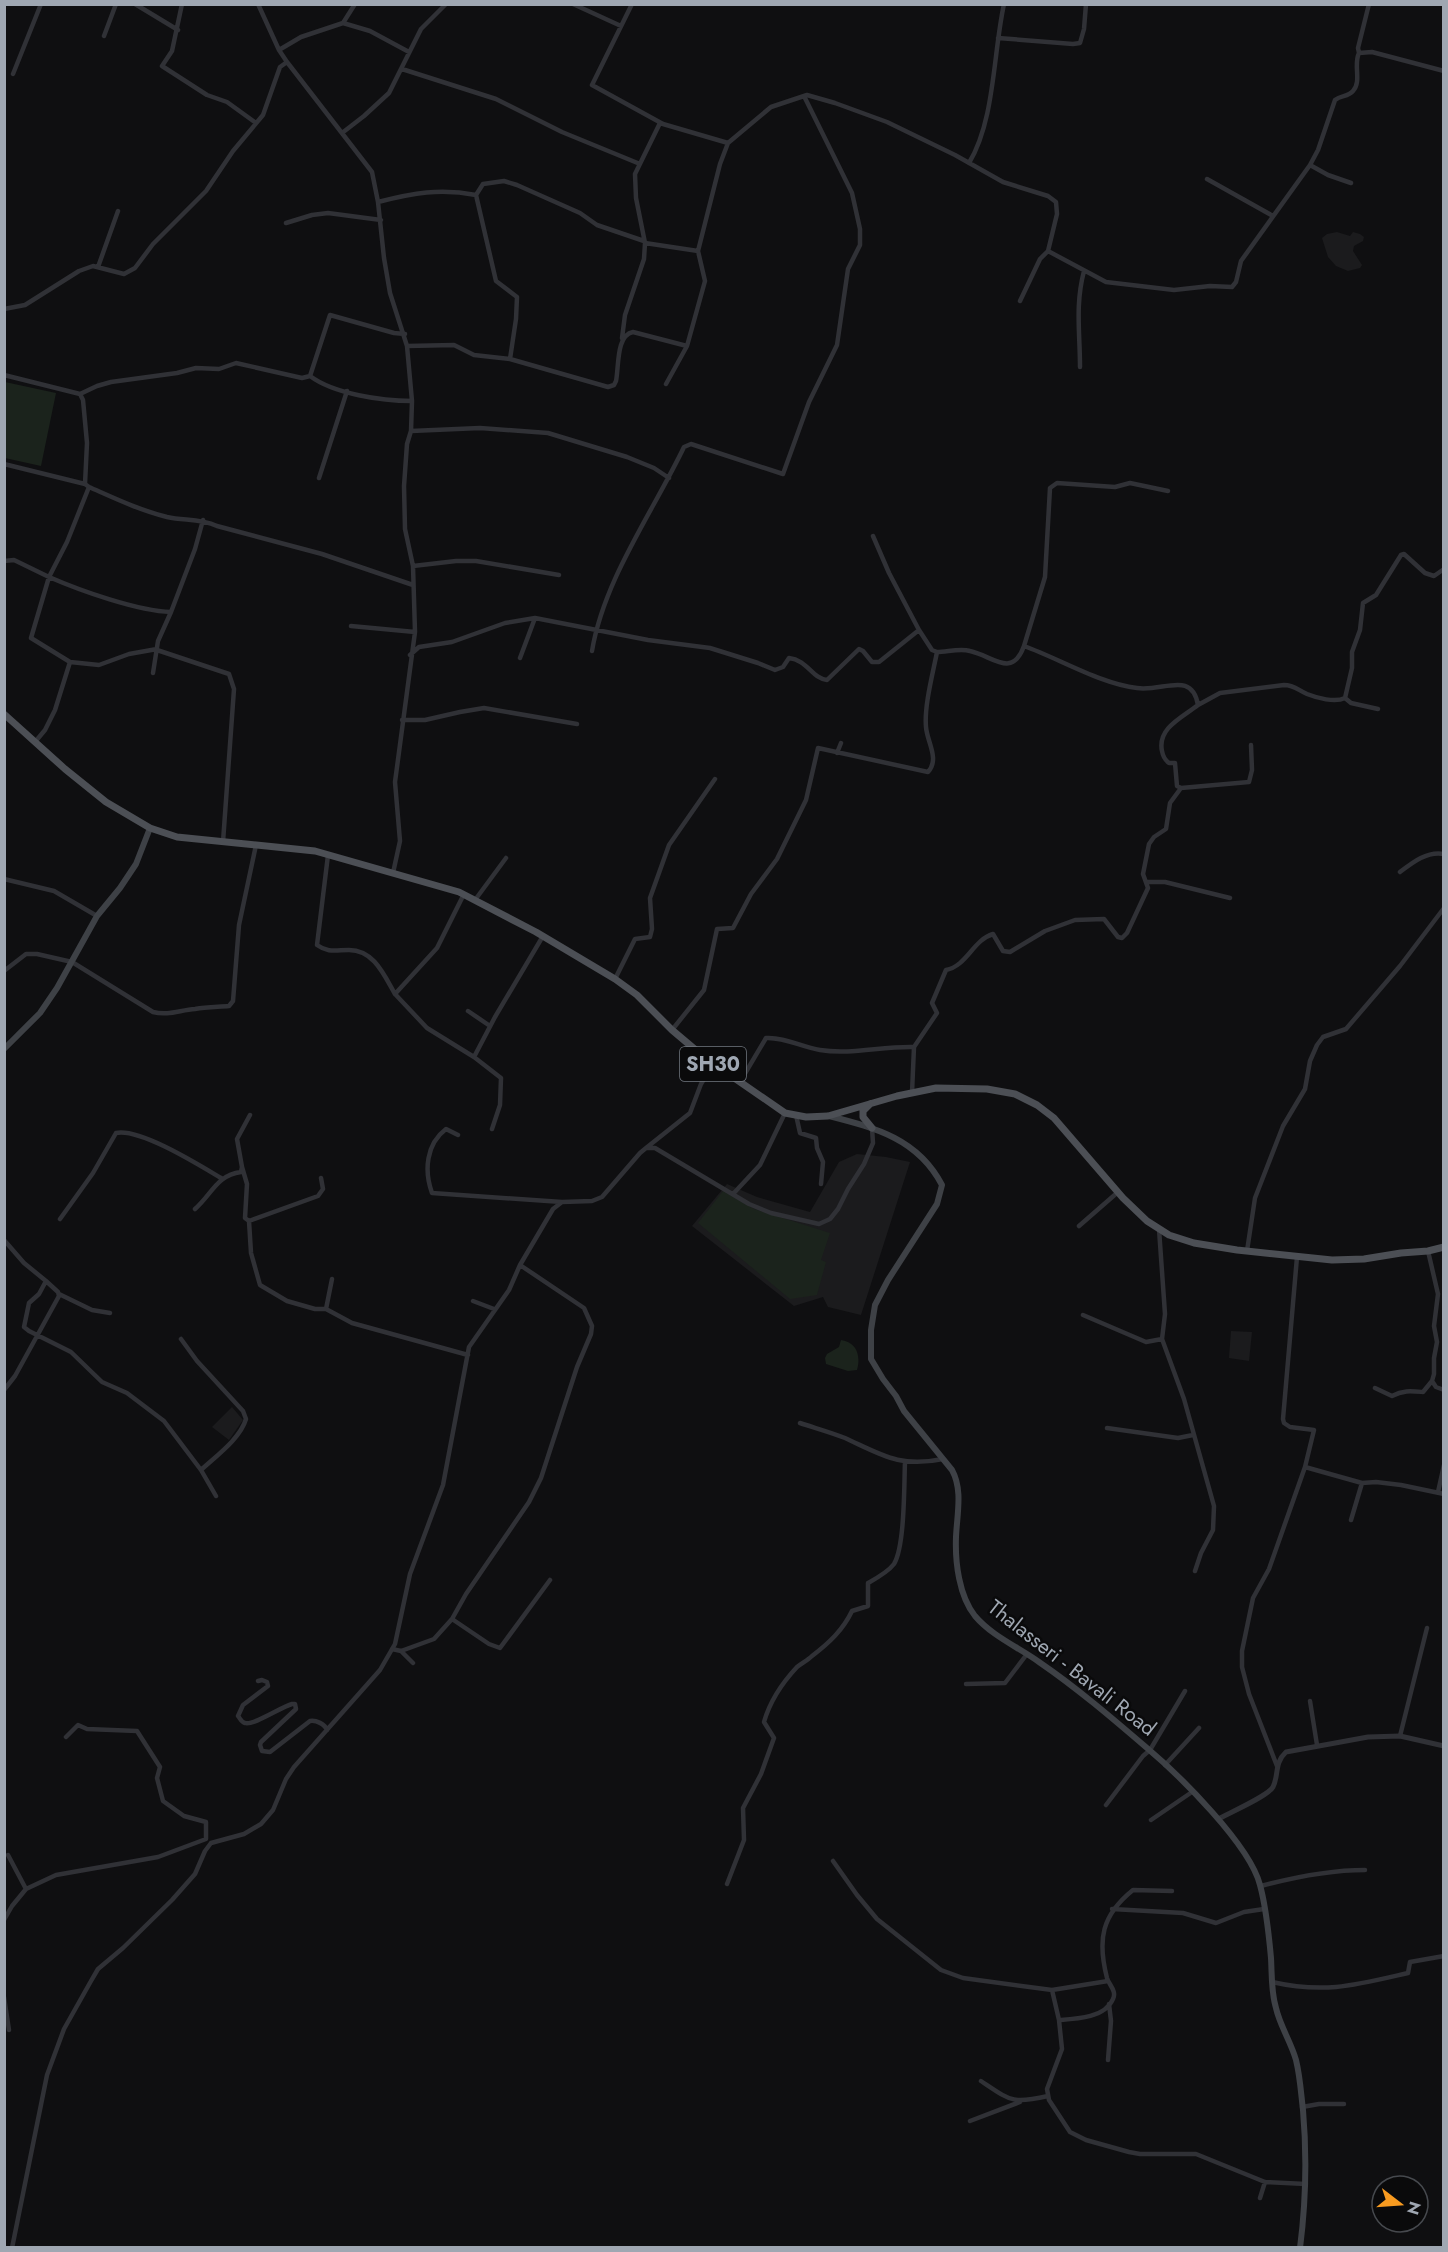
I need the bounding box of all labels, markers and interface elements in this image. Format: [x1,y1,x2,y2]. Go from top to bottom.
road number: SH30 [680,1047,746,1081]
street label: Thalasseri - Bavali Road [982,1593,1162,1743]
north arrow [1370,2174,1430,2234]
text: N [1401,2199,1427,2218]

